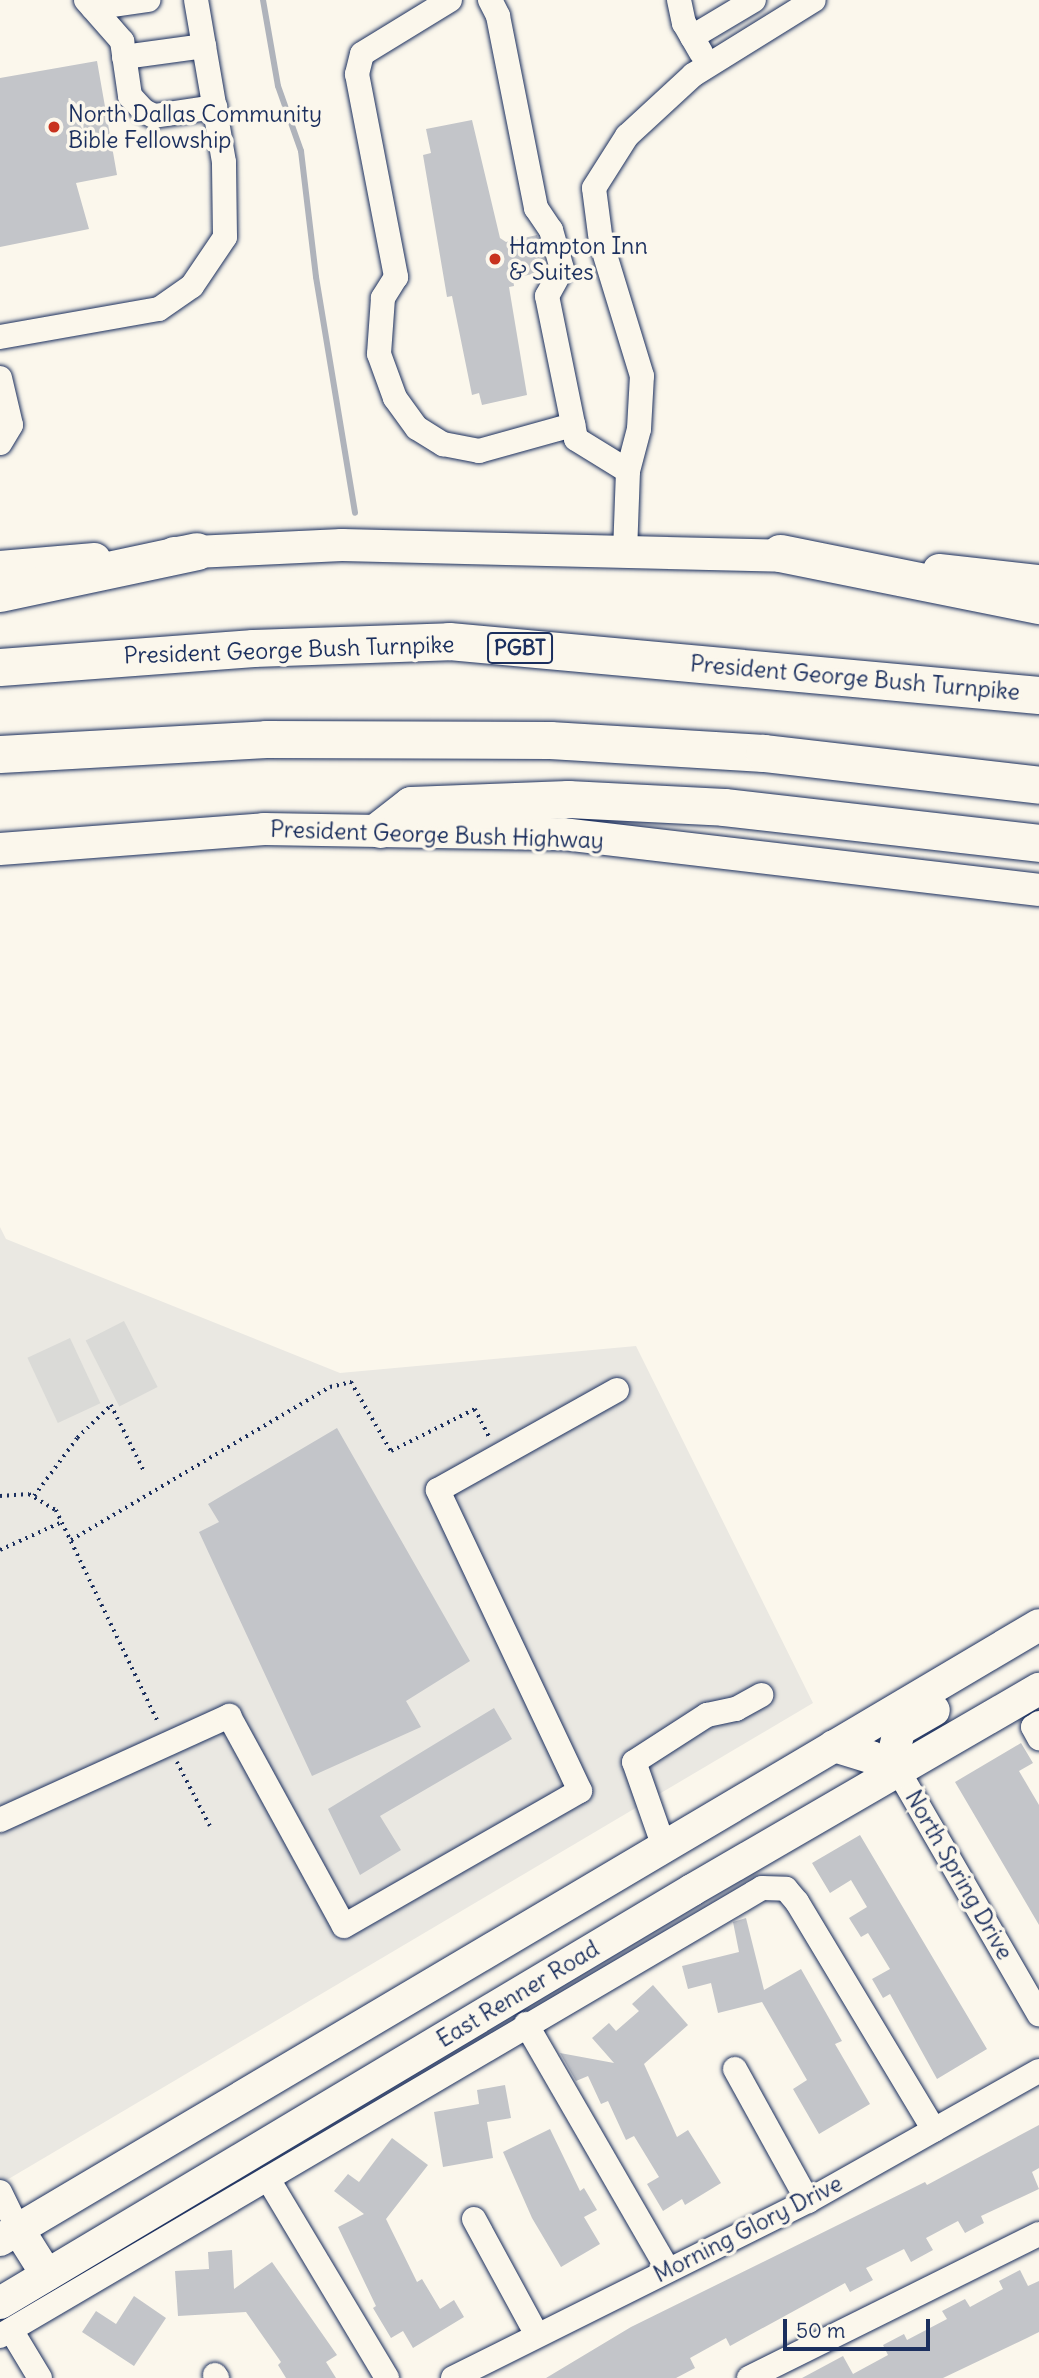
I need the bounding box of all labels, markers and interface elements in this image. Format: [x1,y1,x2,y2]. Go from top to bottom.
place label: North Dallas Community Bible Fellowship [68,100,322,154]
marker: North Dallas Community Bible Fellowship [46,119,62,135]
place label: Hampton Inn & Suites [509,232,648,286]
marker: Hampton Inn & Suites [487,251,503,267]
street label: President George Bush Turnpike [123,630,455,670]
road number: PGBT [487,630,553,666]
street label: President George Bush Turnpike [689,650,1021,706]
street label: President George Bush Highway [270,815,604,855]
street label: North Spring Drive [899,1785,1019,1965]
street label: East Renner Road [432,1935,604,2053]
street label: Morning Glory Drive [649,2170,847,2288]
scale bar [787,2304,934,2348]
text: 50 m [796,2317,845,2344]

